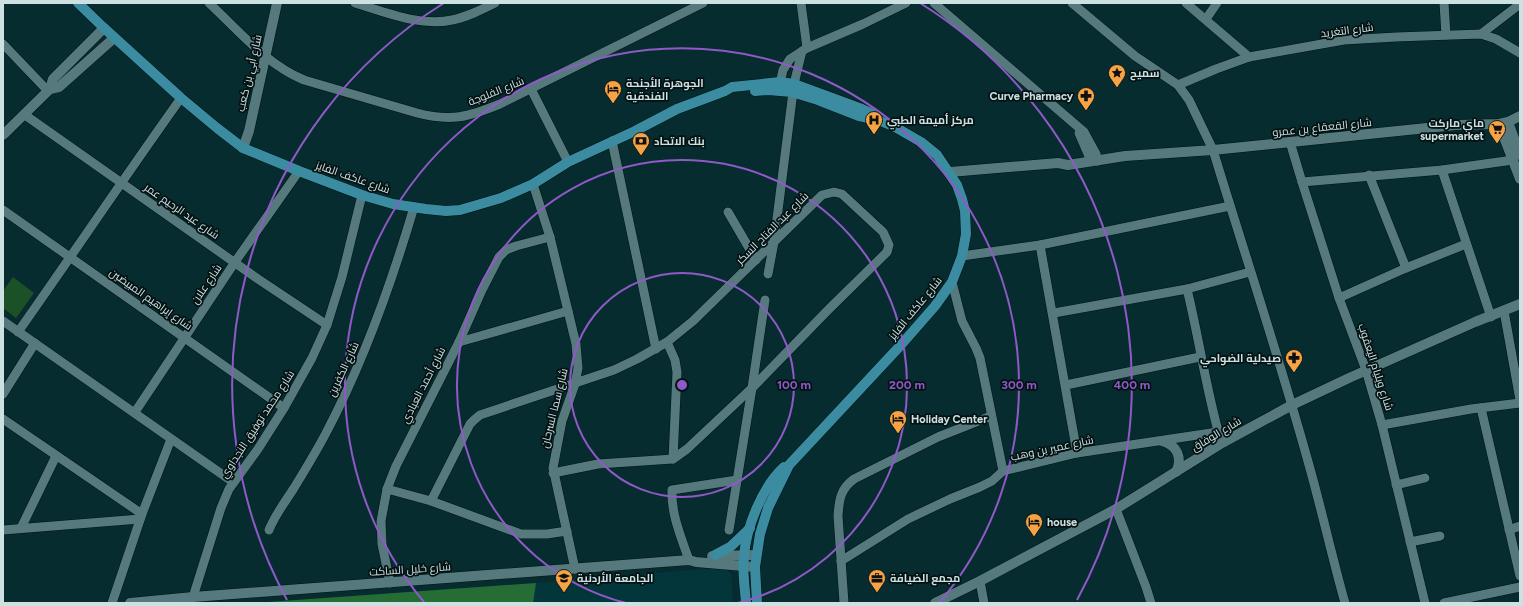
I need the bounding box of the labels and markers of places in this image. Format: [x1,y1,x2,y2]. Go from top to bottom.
place icon: سميح [1107,63,1127,88]
place label: سميح [1130,67,1159,81]
place label: الجوهرة الأجنحة الفندقية [626,77,704,103]
hotel icon: الجوهرة الأجنحة الفندقية [603,79,623,104]
pharmacy icon: Curve Pharmacy [1076,86,1096,111]
place label: Curve Pharmacy [989,90,1074,103]
hospital icon: مركز أميمة الطبي [864,110,884,135]
place label: مركز أميمة الطبي [887,113,974,130]
place label: ماي ماركت supermarket [1420,117,1485,143]
supermarket icon: ماي ماركت supermarket [1487,119,1507,144]
bank icon: بنك الاتحاد [631,131,651,156]
place label: بنك الاتحاد [654,135,705,148]
pharmacy icon: صيدلية الضواحي [1284,348,1304,373]
place label: صيدلية الضواحي [1200,352,1281,368]
centre of rings [675,378,689,392]
hotel icon: Holiday Center [888,409,908,434]
place label: Holiday Center [911,413,988,426]
hotel icon: house [1024,512,1044,537]
place label: house [1047,516,1077,529]
school or university icon: الجامعة الأردنية [554,568,574,593]
office icon: مجمع الضيافة [867,568,887,593]
place label: الجامعة الأردنية [577,572,653,585]
place label: مجمع الضيافة [890,572,960,586]

